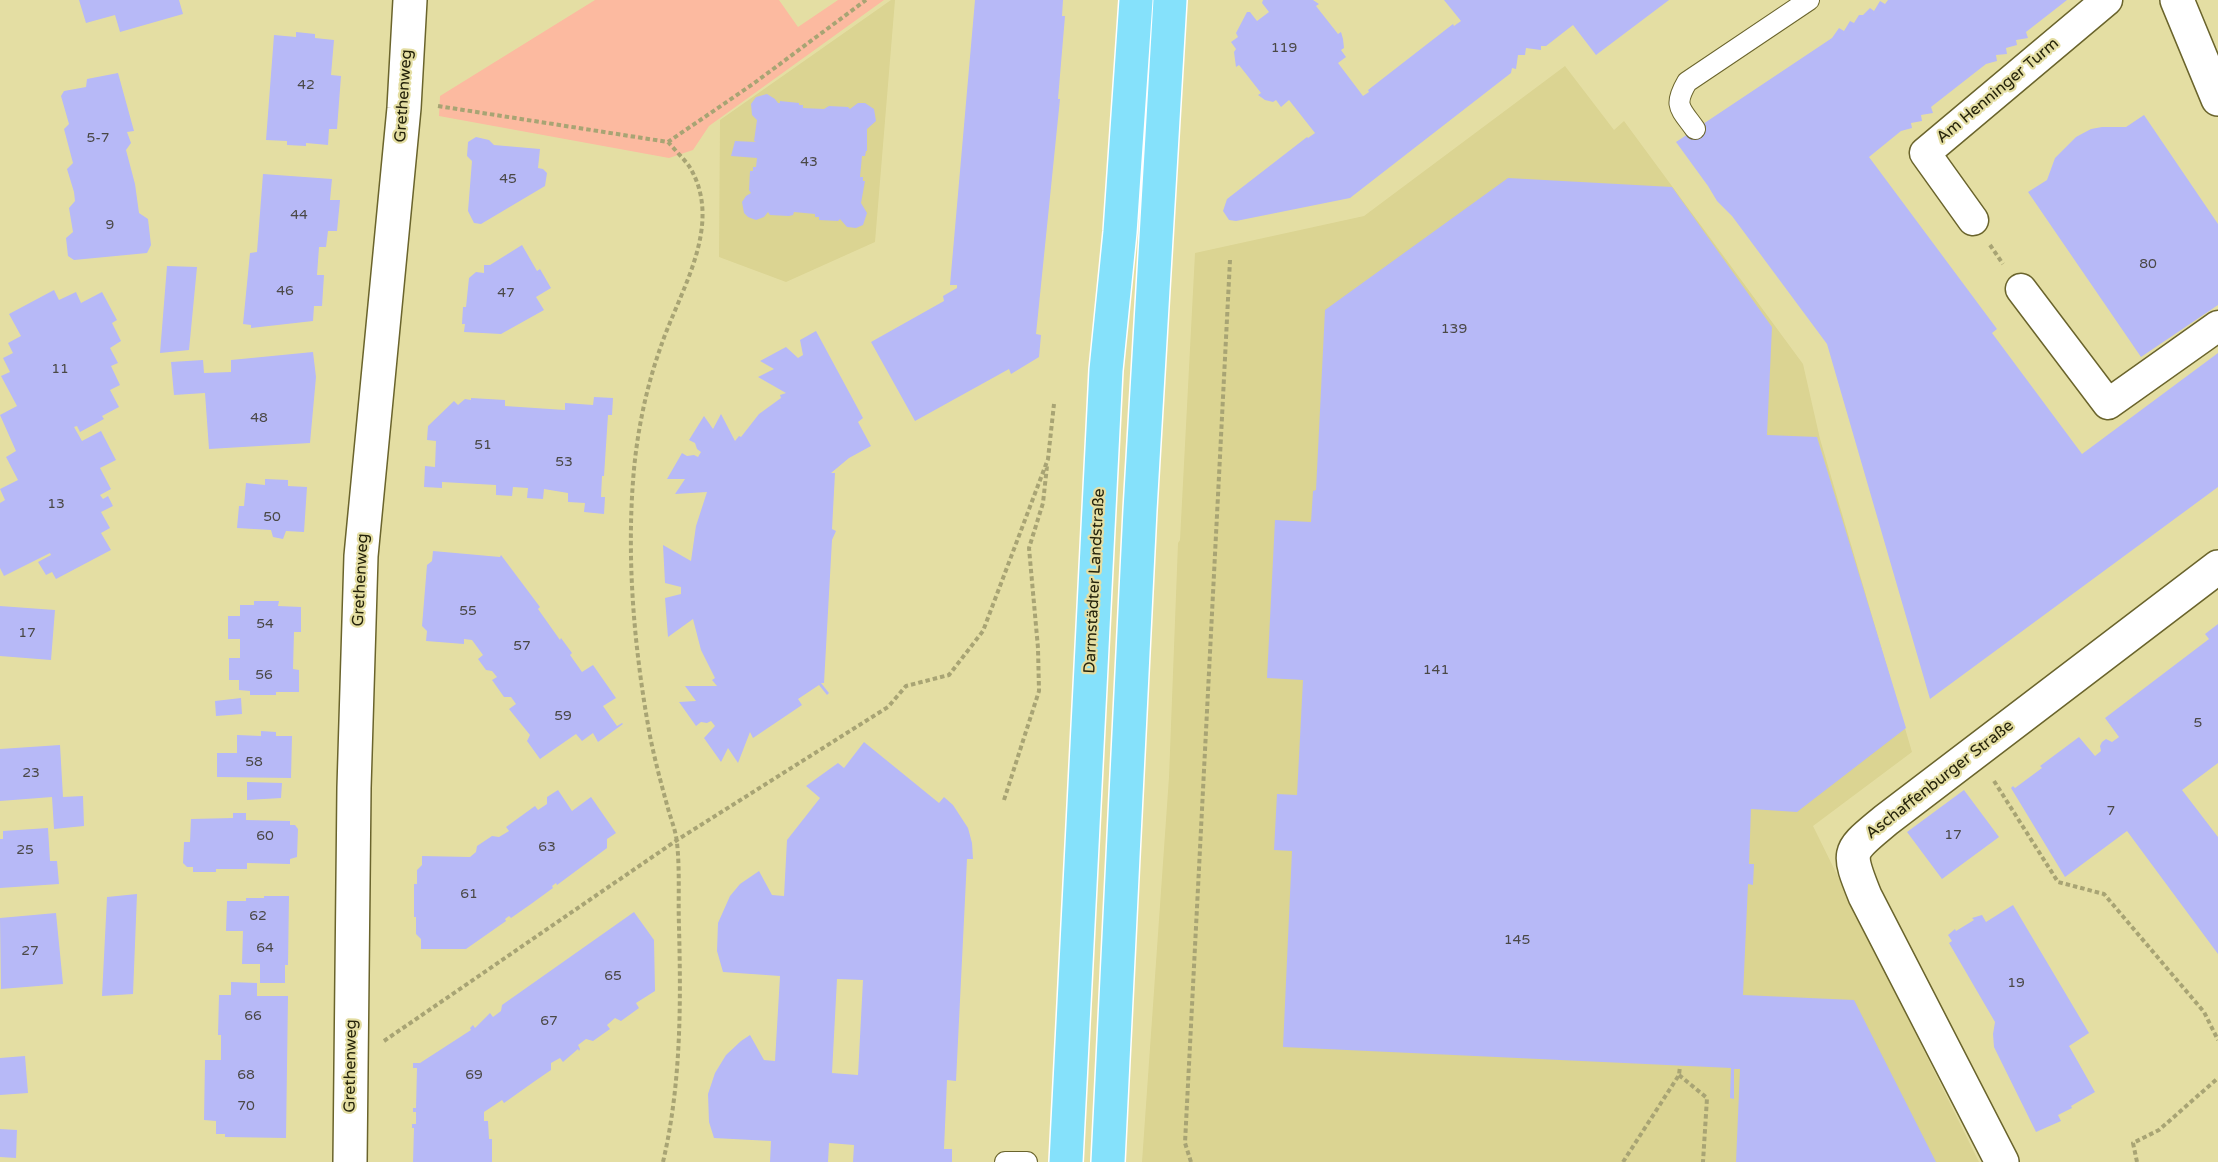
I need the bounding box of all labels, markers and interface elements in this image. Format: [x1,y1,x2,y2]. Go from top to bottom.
street label: Am Henninger Turm [1933,34,2063,148]
house number: 119 [1271,40,1297,56]
street label: Grethenweg [391,49,417,143]
house number: 42 [297,77,315,93]
house number: 5-7 [86,130,110,146]
house number: 43 [800,154,818,170]
house number: 45 [499,171,517,187]
house number: 44 [290,207,308,223]
house number: 9 [106,217,114,233]
house number: 80 [2139,256,2157,272]
house number: 46 [276,283,294,299]
house number: 47 [497,285,515,301]
house number: 139 [1441,321,1467,337]
house number: 11 [51,361,69,377]
house number: 48 [250,410,268,426]
house number: 51 [474,437,492,453]
house number: 53 [555,454,573,470]
street label: Darmstädter Landstraße [1081,488,1109,674]
house number: 13 [47,496,65,512]
house number: 50 [263,509,281,525]
street label: Grethenweg [349,533,373,627]
house number: 55 [459,603,477,619]
house number: 54 [256,616,274,632]
house number: 17 [18,625,36,641]
house number: 57 [513,638,531,654]
house number: 141 [1423,662,1449,678]
house number: 56 [255,667,273,683]
house number: 59 [554,708,572,724]
house number: 5 [2194,715,2202,731]
street label: Aschaffenburger Straße [1862,716,2018,844]
house number: 58 [245,754,263,770]
house number: 23 [22,765,40,781]
house number: 7 [2107,803,2115,819]
house number: 17 [1944,827,1962,843]
house number: 60 [256,828,274,844]
house number: 63 [538,839,556,855]
house number: 25 [16,842,34,858]
house number: 61 [460,886,478,902]
house number: 62 [249,908,267,924]
house number: 145 [1504,932,1530,948]
house number: 64 [256,940,274,956]
house number: 27 [21,943,39,959]
house number: 65 [604,968,622,984]
house number: 19 [2007,975,2025,991]
house number: 66 [244,1008,262,1024]
house number: 67 [540,1013,558,1029]
street label: Grethenweg [341,1019,361,1113]
house number: 68 [237,1067,255,1083]
house number: 69 [465,1067,483,1083]
house number: 70 [237,1098,255,1114]

